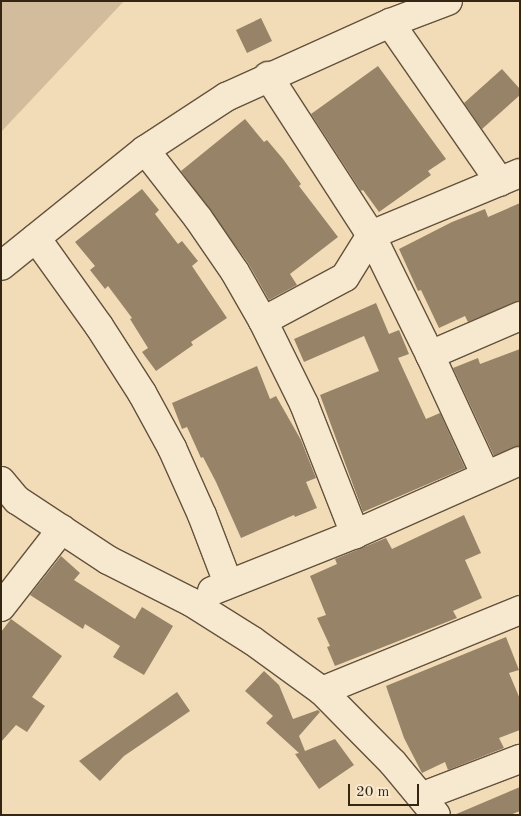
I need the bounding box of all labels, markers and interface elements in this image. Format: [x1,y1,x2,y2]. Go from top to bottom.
scale bar [351,774,422,806]
text: 20 m [356,785,390,800]

